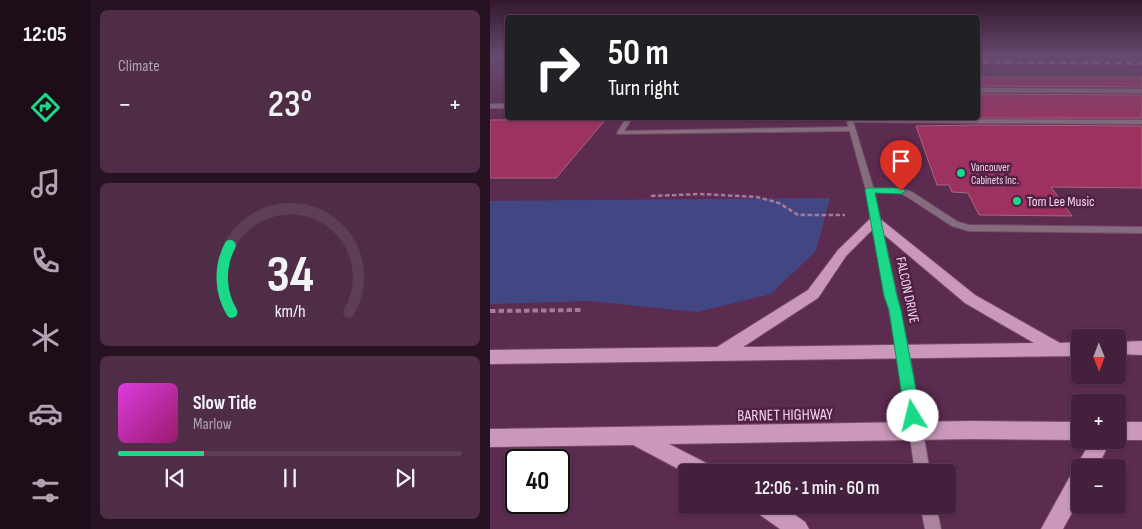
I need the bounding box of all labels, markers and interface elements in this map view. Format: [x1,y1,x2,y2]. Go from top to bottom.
text: 12:05 [23,21,67,48]
text: 50 m [608,32,669,75]
icon: right [525,35,590,100]
text: Climate [118,57,160,76]
text: Turn right [608,75,679,102]
text: 23° [268,82,312,127]
text: − [118,88,132,121]
text: + [448,88,462,121]
icon: directions [28,90,63,125]
pin [880,140,922,191]
icon: arrive [887,147,915,175]
place label: Vancouver Cabinets Inc. [971,161,1019,187]
icon: music [28,166,63,201]
marker: Vancouver Cabinets Inc. [955,167,967,179]
place label: Tom Lee Music [1027,193,1095,210]
marker: Tom Lee Music [1011,195,1023,207]
icon: phone [28,243,63,278]
text: 34 [266,244,314,307]
street label: FALCON DRIVE [892,255,923,325]
text: km/h [275,301,305,322]
icon: climate [28,320,63,355]
north arrow [1071,329,1126,384]
map controls [1071,329,1126,514]
position arrow [886,389,938,441]
text: Slow Tide [193,392,257,415]
button: + [1071,394,1126,449]
icon: car [28,396,63,431]
street label: BARNET HIGHWAY [737,405,833,426]
text: Marlow [193,415,232,434]
speed limit sign: 40 [505,449,570,514]
button: − [1071,459,1126,514]
icon: previous [161,464,189,492]
icon: pause [276,464,304,492]
icon: next [391,464,419,492]
icon: filters [28,473,63,508]
text: 12:06 · 1 min · 60 m [755,477,879,500]

